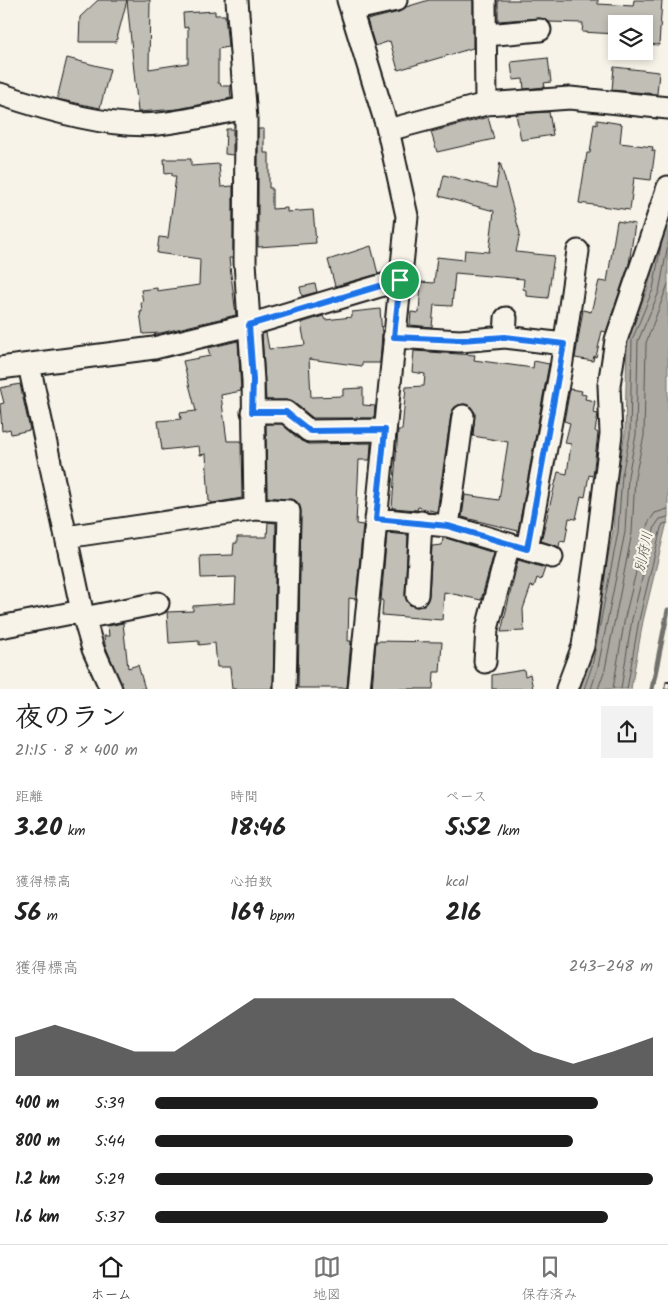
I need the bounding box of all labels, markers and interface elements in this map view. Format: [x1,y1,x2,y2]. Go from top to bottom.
map controls [608,15,653,60]
button: layers [608,15,653,60]
pin [379,259,421,301]
icon: arrive [386,266,414,294]
water label: 別府川 [629,529,659,575]
text: 夜のラン [15,696,127,741]
button: share [601,706,653,758]
text: 21:15 · 8 × 400 m [15,738,138,763]
text: 距離 [15,786,43,808]
text: 時間 [230,786,258,808]
text: ペース [446,786,487,808]
text: 3.20 [15,808,62,848]
text: 18:46 [230,808,286,848]
text: 5:52 [446,808,492,848]
text: km [62,820,85,842]
text: /km [492,820,520,842]
text: 獲得標高 [15,871,71,893]
text: 心拍数 [230,871,272,893]
text: kcal [446,871,468,893]
text: 56 [15,893,41,933]
text: 169 [230,893,264,933]
text: 216 [446,893,481,933]
text: m [41,905,58,927]
text: bpm [264,905,295,927]
text: 243–248 m [569,954,653,979]
text: 獲得標高 [15,956,79,981]
text: 400 m [15,1091,59,1116]
text: 5:39 [95,1091,124,1116]
text: 800 m [15,1129,60,1154]
text: 5:44 [95,1129,125,1154]
text: 1.2 km [15,1167,60,1192]
text: 5:29 [95,1167,125,1192]
text: 1.6 km [15,1205,59,1230]
text: 5:37 [95,1205,124,1230]
tab: ホーム [90,1253,132,1306]
tab: 地図 [313,1253,341,1306]
tab: 保存済み [522,1253,578,1306]

